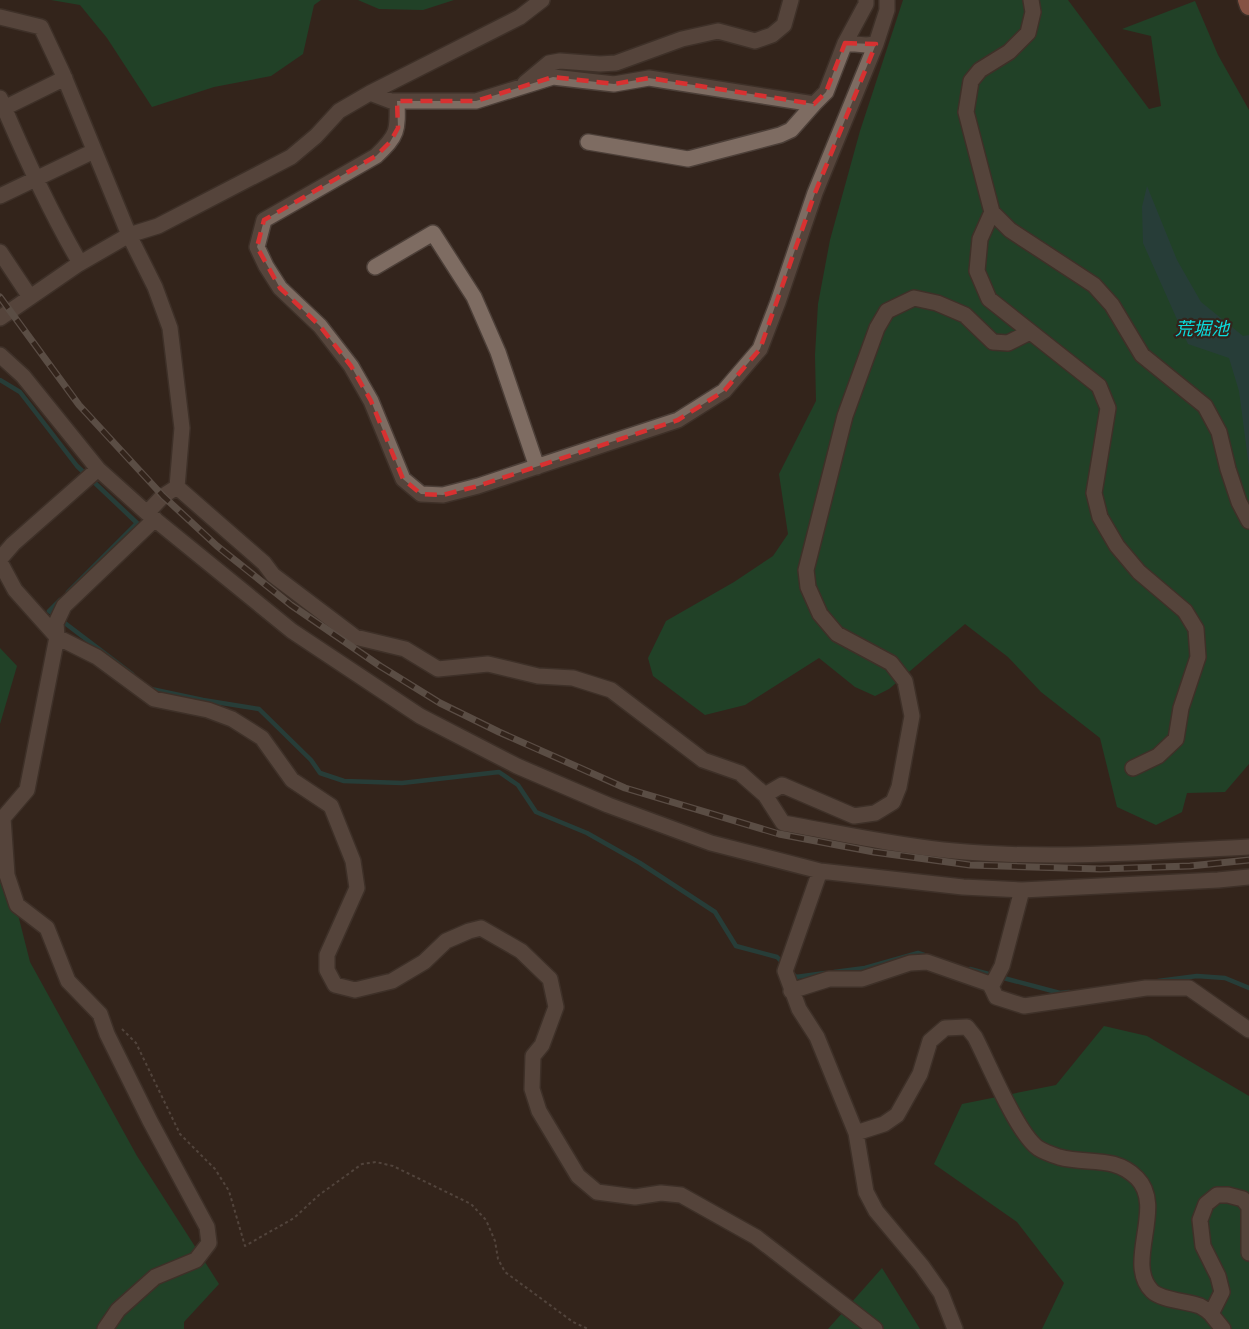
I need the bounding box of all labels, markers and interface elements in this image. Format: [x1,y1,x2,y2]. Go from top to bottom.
water label: 荒堀池 [1175,319,1231,339]

